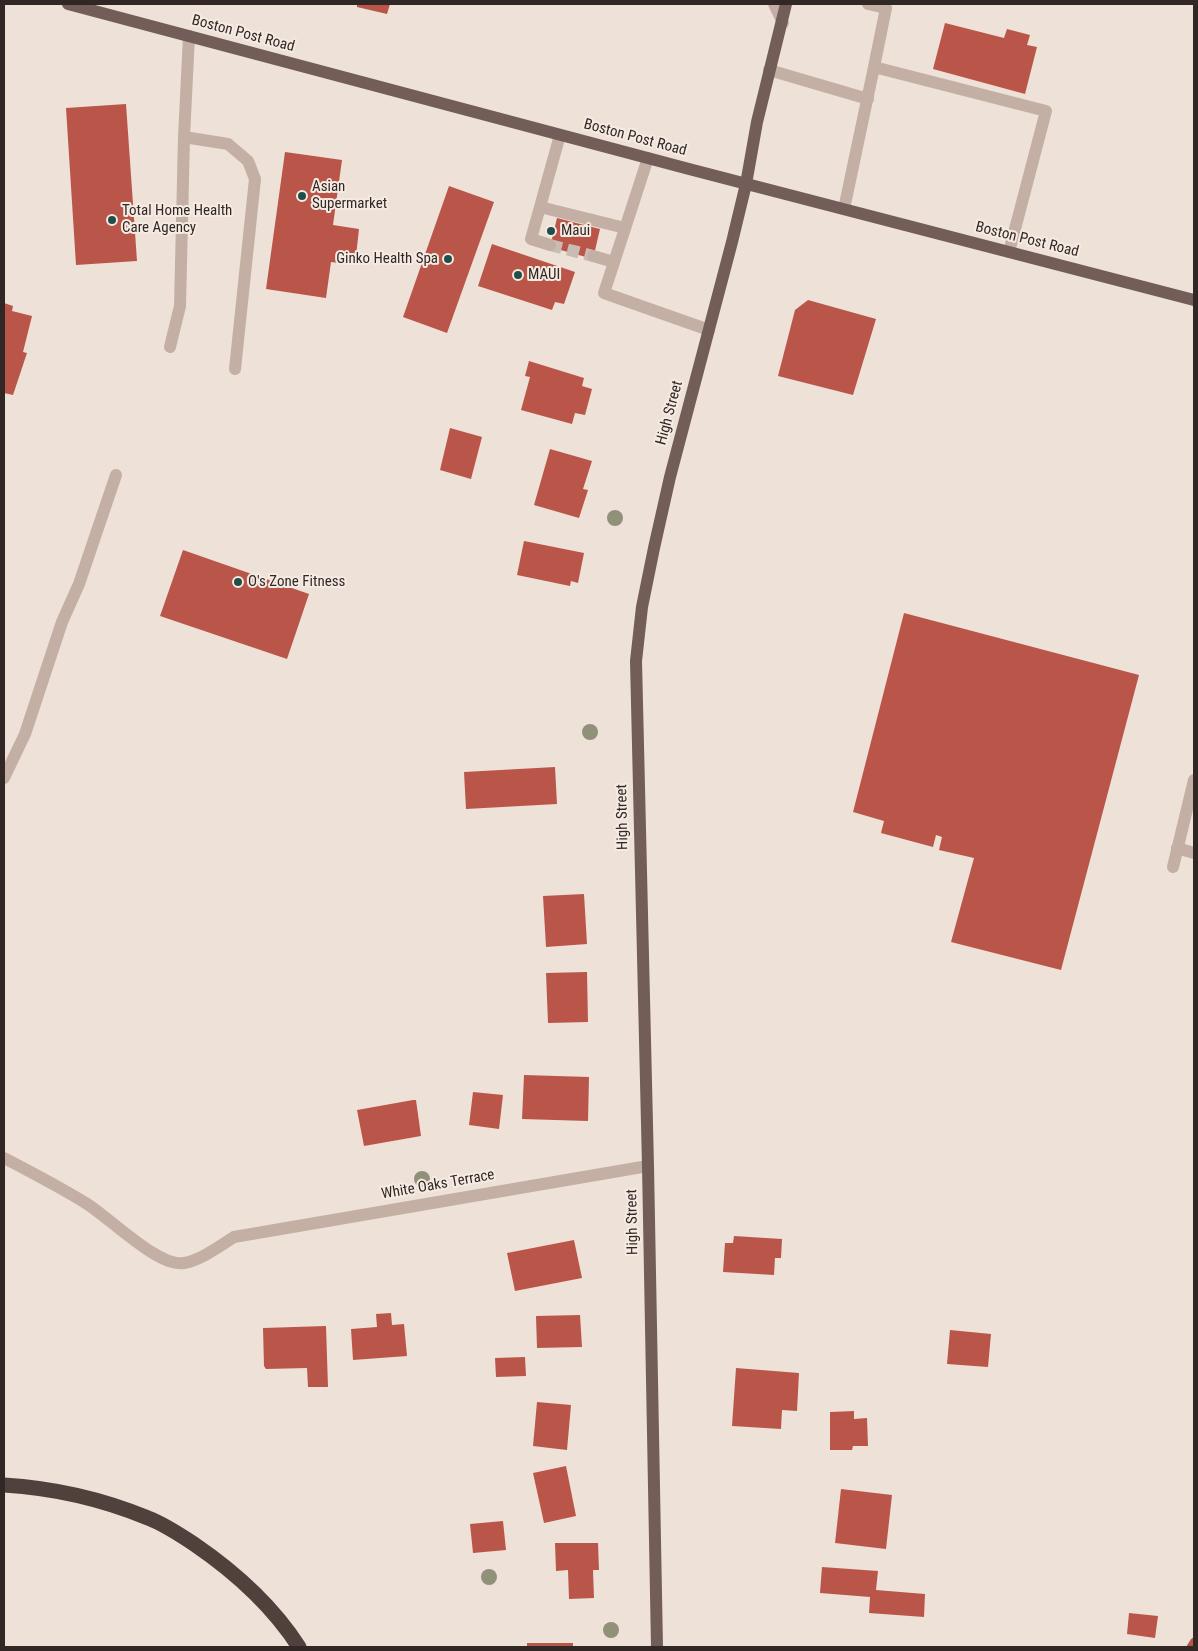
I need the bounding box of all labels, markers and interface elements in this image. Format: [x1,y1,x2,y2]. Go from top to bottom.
street label: Boston Post Road [190,12,296,56]
street label: Boston Post Road [582,116,688,160]
place label: Asian Supermarket [312,178,387,213]
marker: Asian Supermarket [296,190,308,202]
place label: Total Home Health Care Agency [122,202,232,237]
marker: Total Home Health Care Agency [106,214,118,226]
street label: Boston Post Road [974,218,1080,262]
place label: Maui [561,222,590,240]
marker: Maui [545,225,557,237]
place label: Ginko Health Spa [336,250,438,268]
marker: Ginko Health Spa [442,253,454,265]
place label: MAUI [528,266,560,284]
marker: MAUI [512,269,524,281]
street label: High Street [653,379,687,447]
place label: O's Zone Fitness [248,573,345,591]
marker: O's Zone Fitness [232,576,244,588]
street label: High Street [613,784,633,850]
street label: White Oaks Terrace [380,1166,496,1204]
street label: High Street [623,1189,643,1255]

